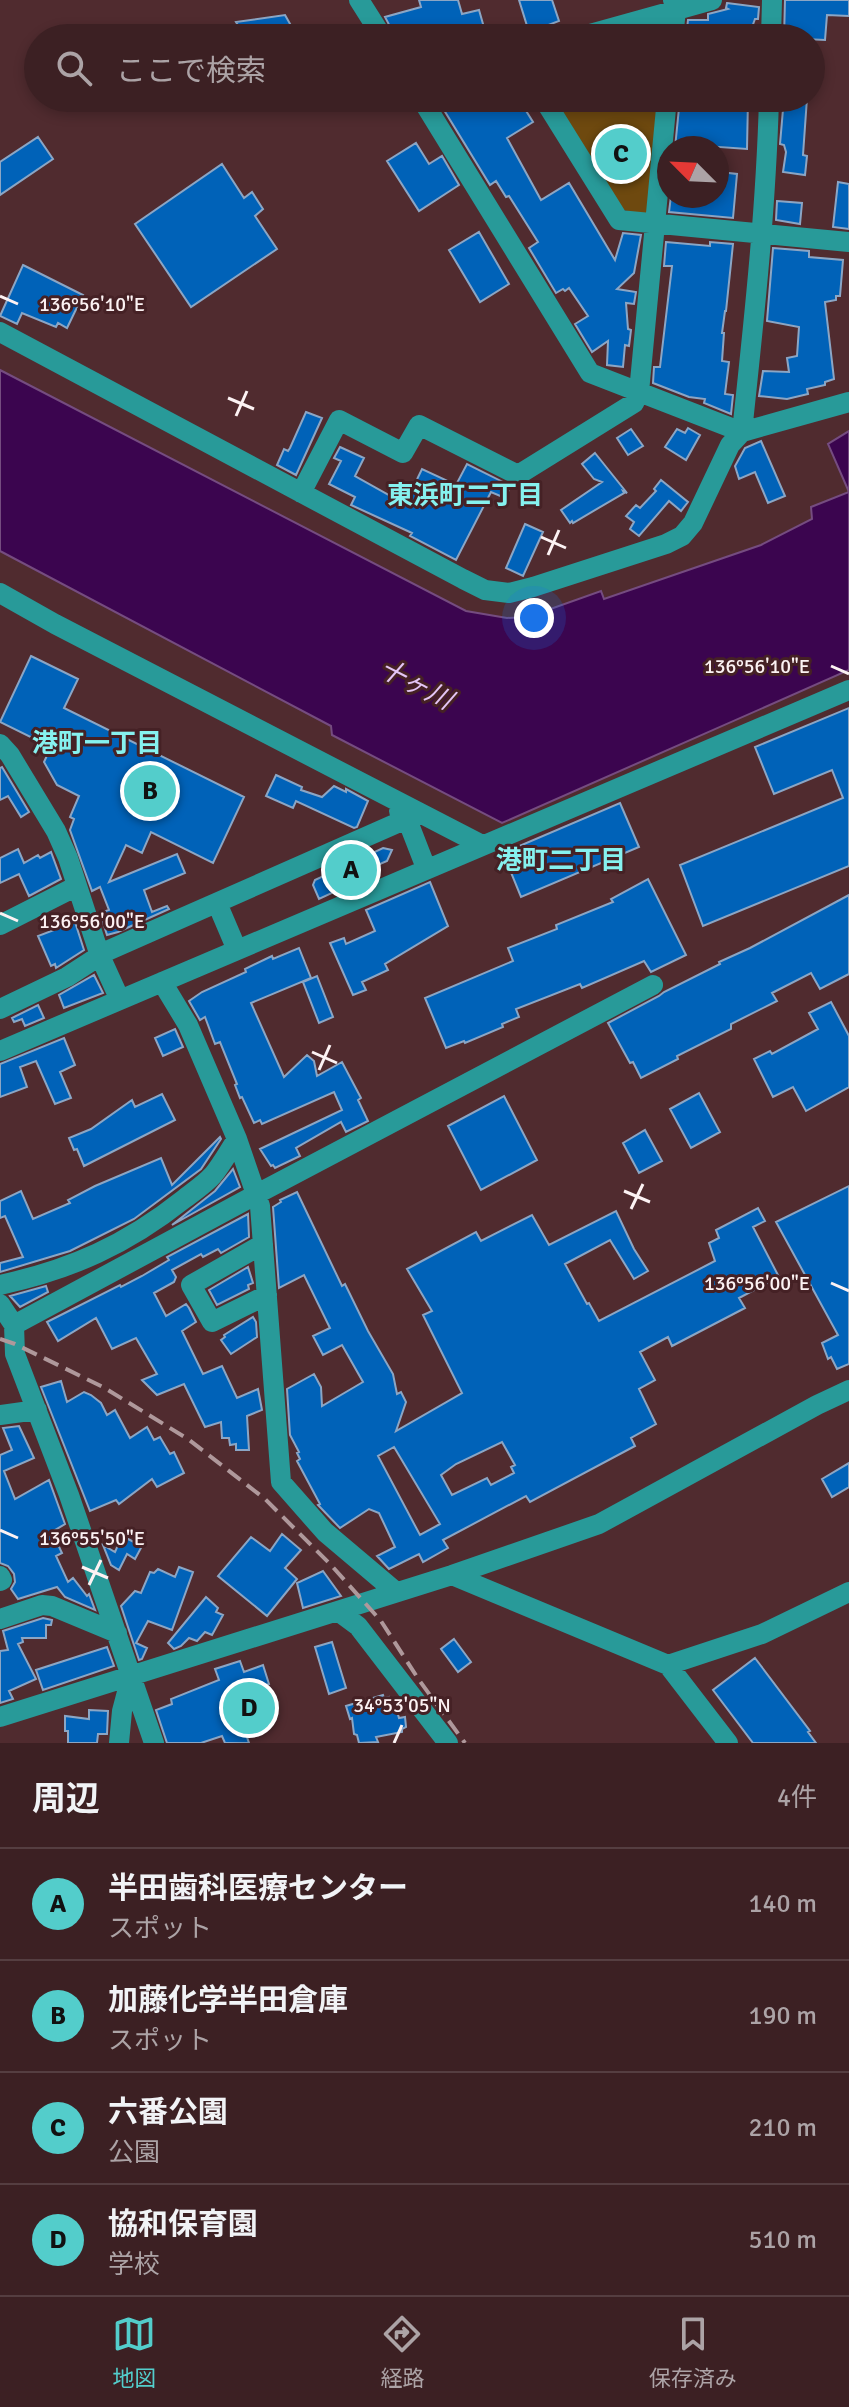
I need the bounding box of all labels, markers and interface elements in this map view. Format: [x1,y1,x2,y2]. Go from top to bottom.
search box [24,24,825,112]
icon: search [52,46,96,90]
text: ここで検索 [116,53,266,90]
pin: C [595,124,647,184]
north arrow [657,136,729,208]
text: 136°56'10"E [39,292,145,317]
district label: 東浜町二丁目 [387,480,543,512]
your location [514,598,554,638]
water label: 十ヶ川 [374,653,460,718]
text: 136°56'10"E [704,654,810,679]
district label: 港町一丁目 [32,728,162,760]
pin: B [124,761,176,821]
pin: A [325,840,377,900]
district label: 港町二丁目 [496,845,626,877]
text: 136°56'00"E [39,909,145,934]
text: 136°56'00"E [704,1271,810,1296]
text: 136°55'50"E [39,1526,145,1551]
pin: D [223,1678,275,1738]
text: 34°53'05"N [353,1693,451,1718]
text: 周辺 [32,1778,100,1820]
text: 4件 [777,1782,817,1814]
text: 半田歯科医療センター [108,1870,408,1907]
text: A [50,1888,66,1920]
text: 140 m [748,1888,817,1920]
text: スポット [108,1913,212,1945]
text: 加藤化学半田倉庫 [108,1982,348,2019]
text: B [50,2000,66,2032]
text: 190 m [748,2000,817,2032]
text: スポット [108,2025,212,2057]
text: 六番公園 [108,2094,228,2131]
text: C [50,2112,66,2144]
text: 210 m [748,2112,817,2144]
text: 公園 [108,2137,160,2169]
text: 協和保育園 [108,2206,258,2243]
text: D [49,2224,67,2256]
text: 510 m [748,2224,817,2256]
text: 学校 [108,2249,160,2281]
tab: 地図 [112,2312,156,2392]
tab: 経路 [380,2312,425,2392]
tab: 保存済み [649,2312,737,2392]

